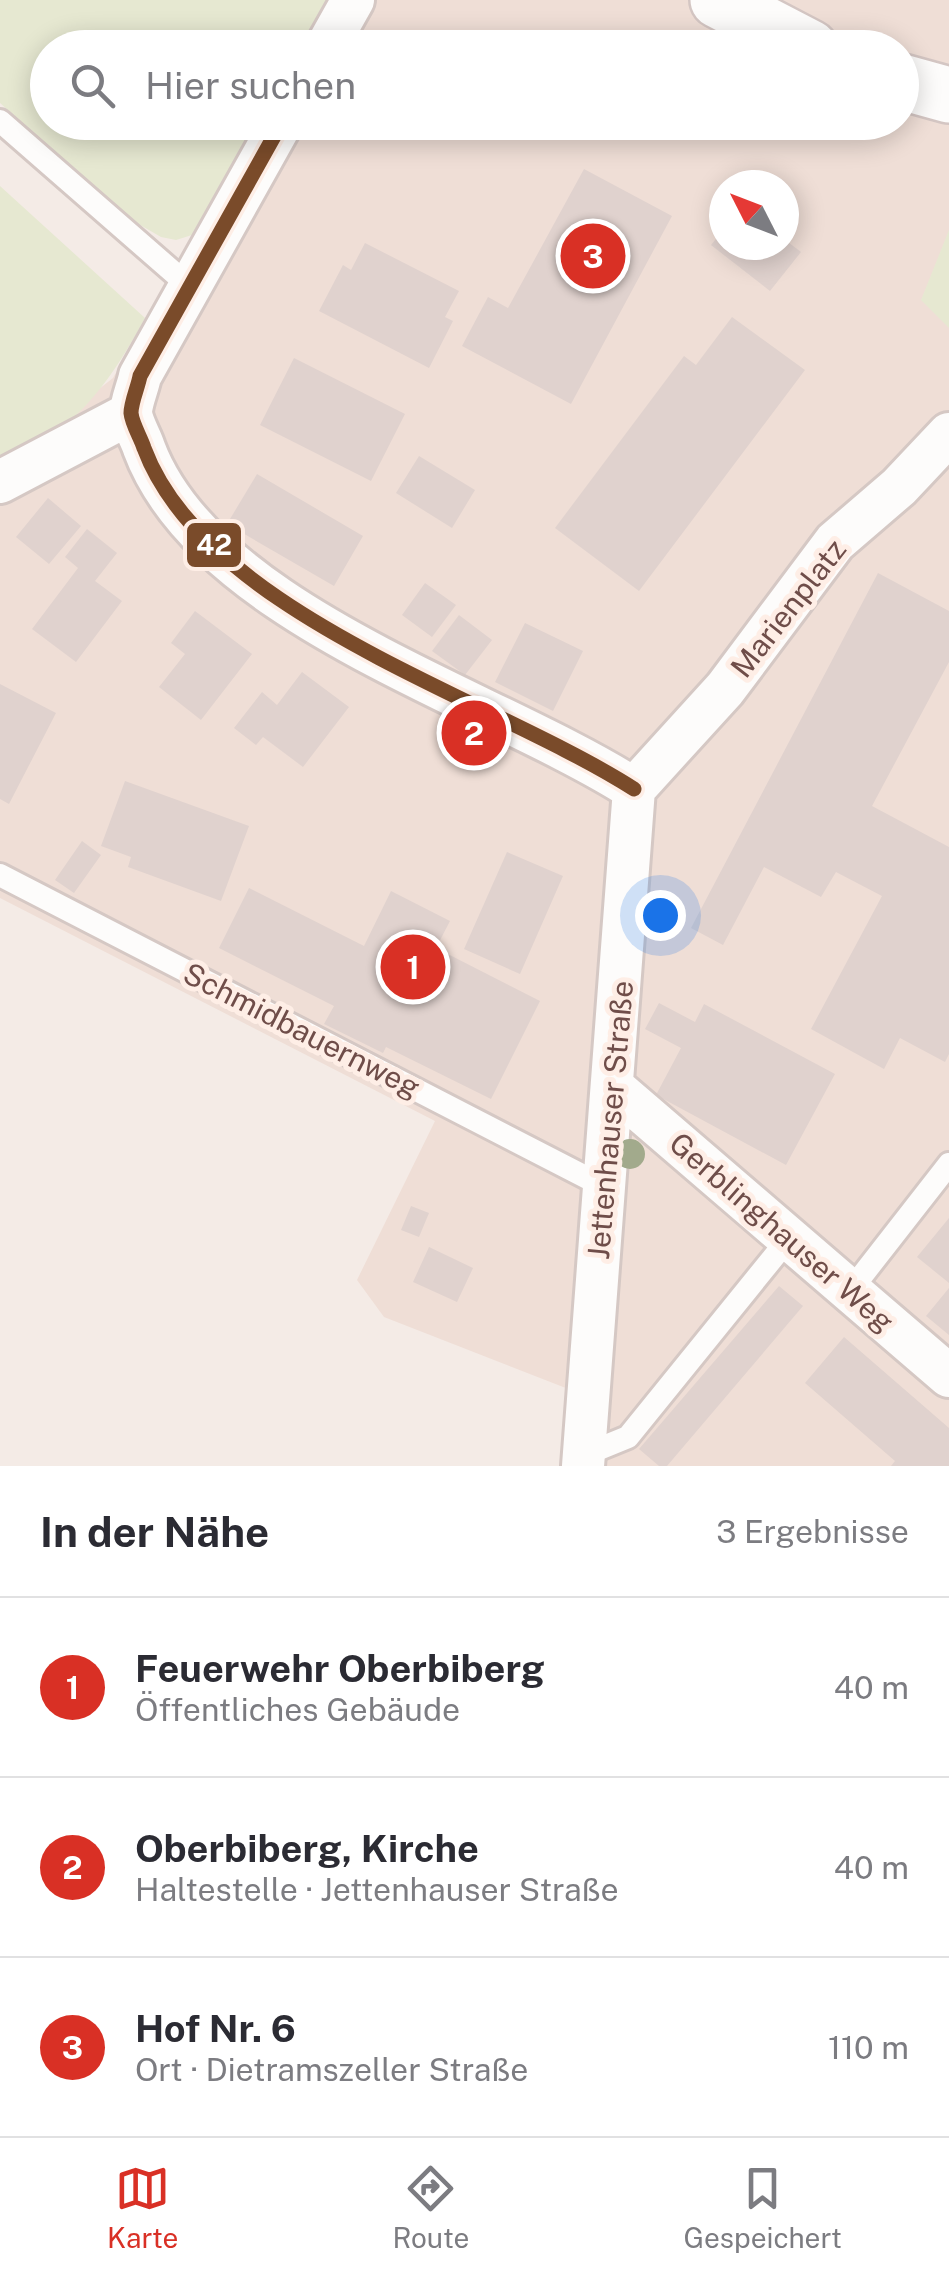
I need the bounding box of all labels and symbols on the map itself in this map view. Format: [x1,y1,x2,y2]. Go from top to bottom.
north arrow [709,170,799,260]
pin: 3 [560,218,626,294]
line badge: 42 [185,521,243,569]
text: 42 [196,528,232,561]
street label: Marienplatz [723,532,853,684]
pin: 2 [442,696,506,770]
your location [635,890,686,941]
pin: 1 [380,930,446,1004]
street label: Schmidbauernweg [178,955,426,1105]
street label: Jettenhauser Straße [580,979,640,1261]
street label: Gerblinghauser Weg [662,1125,902,1339]

